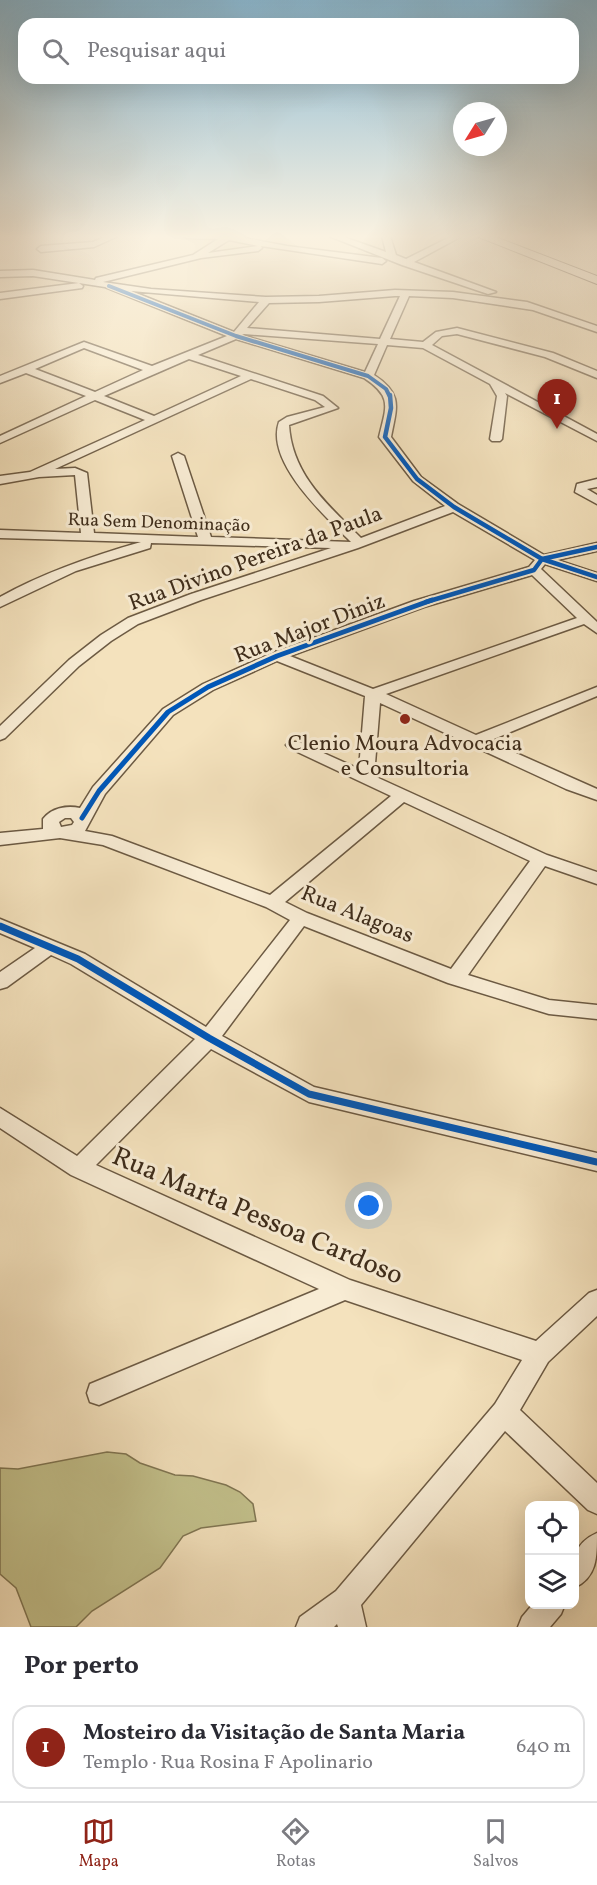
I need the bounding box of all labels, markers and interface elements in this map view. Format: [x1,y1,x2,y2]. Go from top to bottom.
search box [18,18,579,84]
icon: search [39,35,72,68]
text: Pesquisar aqui [87,36,226,67]
north arrow [453,102,507,156]
pin: 1 [538,380,576,429]
street label: Rua Divino Pereira da Paula [125,499,387,620]
street label: Rua Sem Denominação [67,508,251,539]
street label: Rua Major Diniz [230,586,390,672]
marker: Clenio Moura Advocacia e Consultoria [398,712,412,726]
place label: Clenio Moura Advocacia e Consultoria [288,729,522,785]
street label: Rua Alagoas [296,879,418,952]
street label: Rua Marta Pessoa Cardoso [106,1138,409,1295]
your location [354,1191,383,1220]
map controls [525,1501,579,1609]
button: locate [525,1501,579,1555]
button: layers [525,1555,579,1609]
text: Por perto [24,1648,139,1684]
text: Mosteiro da Visitação de Santa Maria [83,1718,465,1749]
text: 1 [41,1733,50,1761]
text: 640 m [516,1733,571,1761]
text: Templo · Rua Rosina F Apolinario [83,1749,373,1777]
tab: Mapa [79,1815,119,1873]
tab: Rotas [276,1815,316,1873]
tab: Salvos [473,1815,518,1873]

